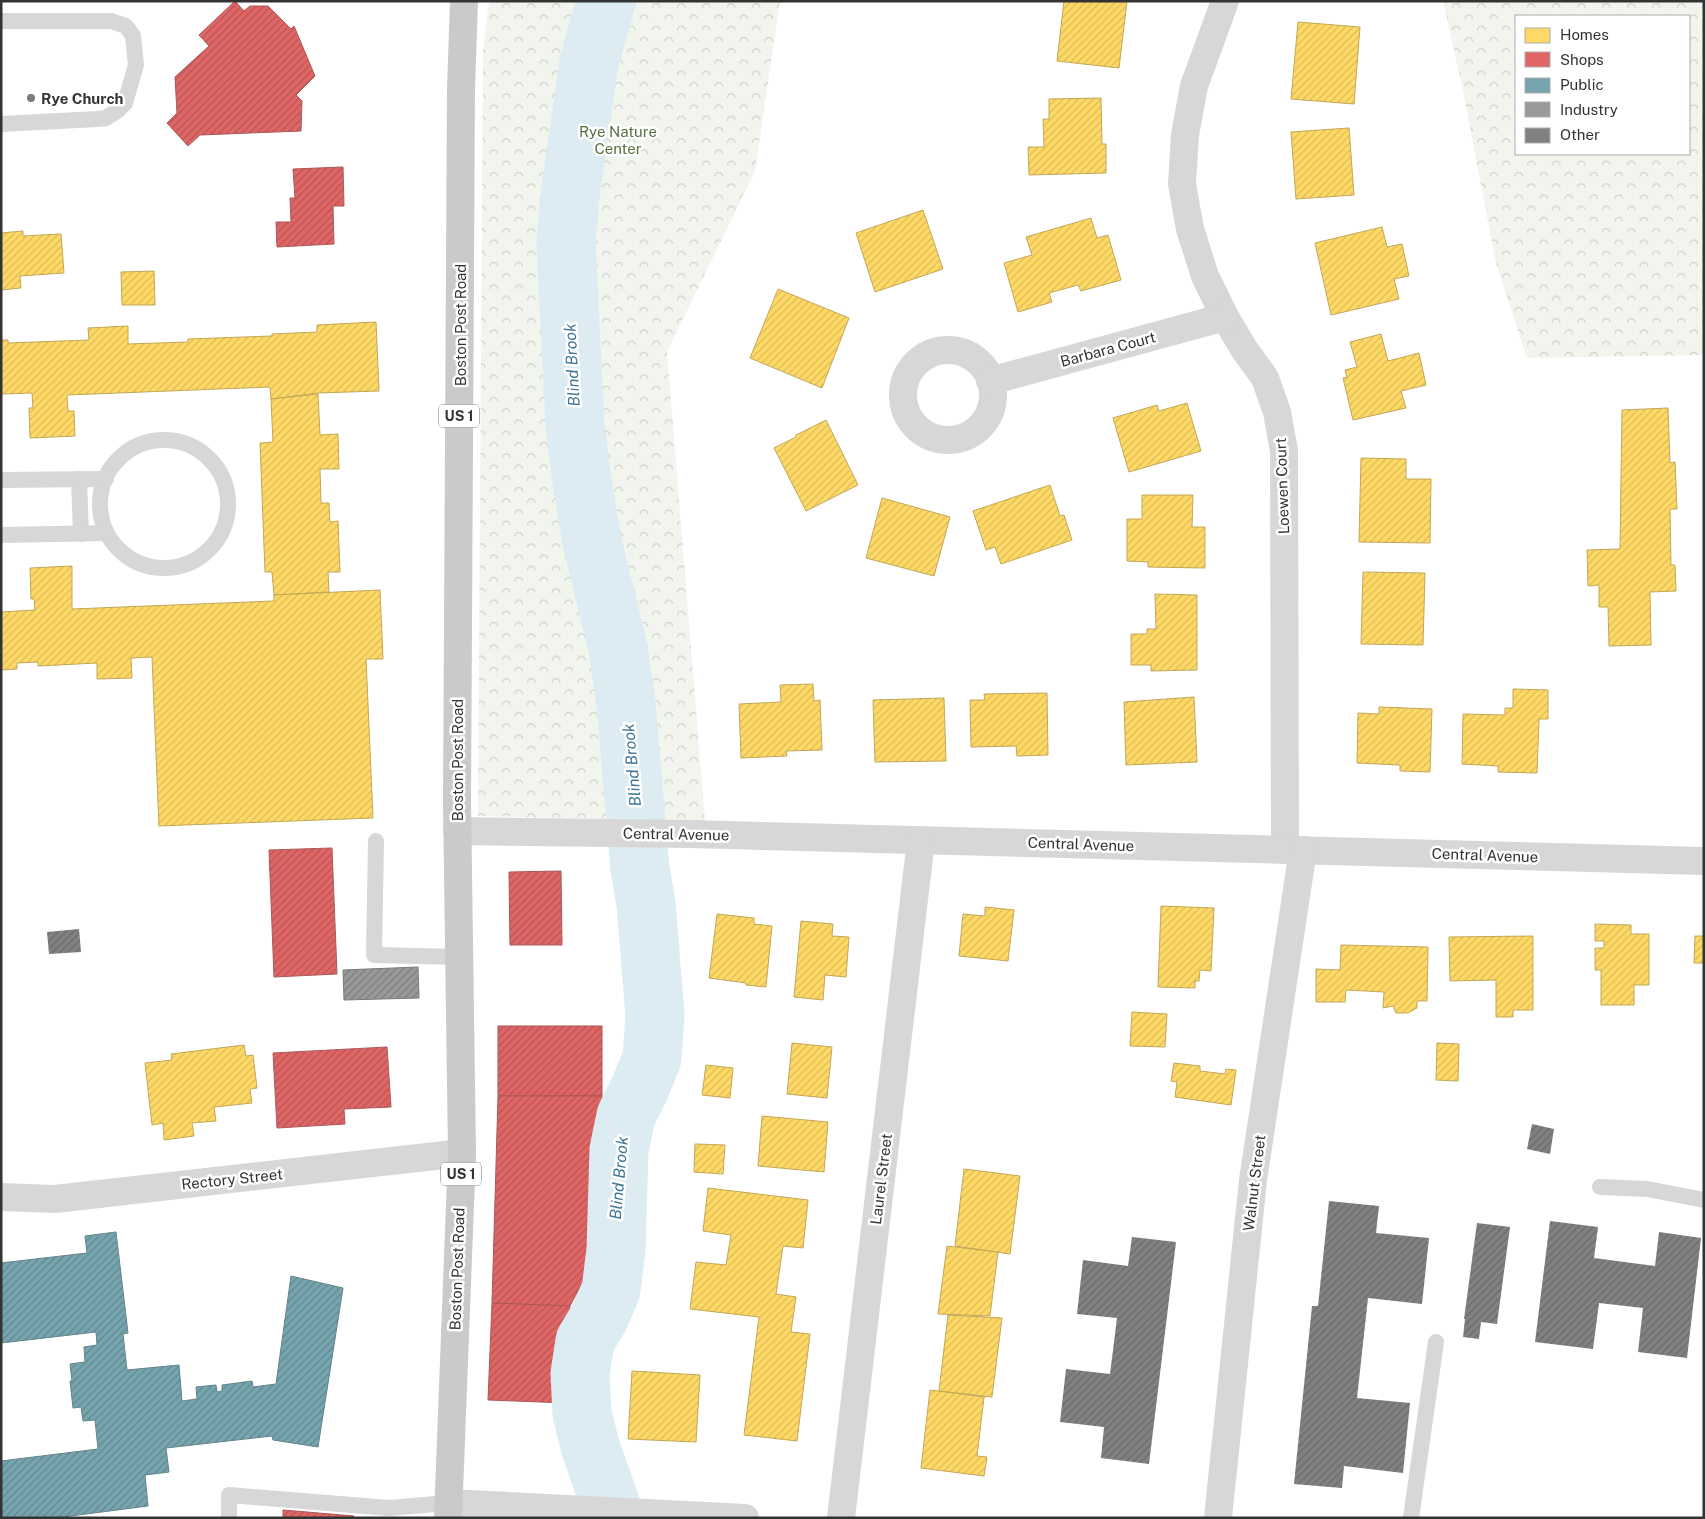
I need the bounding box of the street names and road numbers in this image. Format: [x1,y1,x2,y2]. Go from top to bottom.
street label: Boston Post Road [452,264,469,386]
street label: Barbara Court [1058,328,1158,370]
road number: US 1 [439,404,479,428]
street label: Loewen Court [1272,437,1292,535]
street label: Boston Post Road [449,699,466,821]
street label: Central Avenue [623,825,729,843]
street label: Central Avenue [1027,834,1135,854]
street label: Central Avenue [1431,845,1539,865]
street label: Laurel Street [867,1132,895,1226]
street label: Walnut Street [1240,1134,1268,1232]
road number: US 1 [441,1162,481,1186]
street label: Rectory Street [180,1165,284,1193]
street label: Boston Post Road [446,1207,468,1331]

